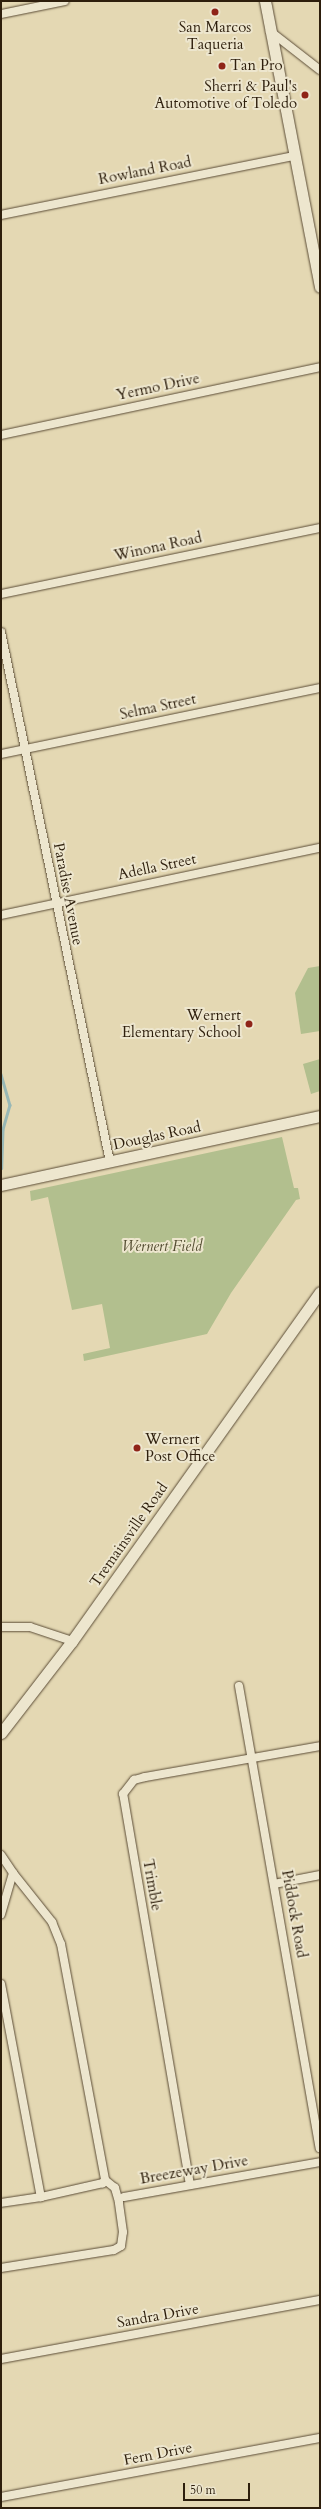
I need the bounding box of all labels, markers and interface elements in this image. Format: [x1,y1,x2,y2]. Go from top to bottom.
marker: San Marcos Taqueria [210,7,220,17]
place label: San Marcos Taqueria [179,18,251,53]
place label: Tan Pro [230,57,282,75]
marker: Tan Pro [217,61,227,71]
place label: Sherri & Paul's Automotive of Toledo [155,77,297,112]
marker: Sherri & Paul's Automotive of Toledo [300,90,310,100]
street label: Rowland Road [97,153,193,189]
street label: Yermo Drive [115,369,201,405]
street label: Winona Road [112,529,204,565]
street label: Selma Street [118,690,198,724]
street label: Paradise Avenue [49,841,87,947]
street label: Adella Street [116,850,198,884]
place label: Wernert Elementary School [122,1006,241,1041]
marker: Wernert Elementary School [244,1019,254,1029]
street label: Douglas Road [111,1118,203,1154]
park label: Wernert Field [122,1238,202,1256]
place label: Wernert Post Office [145,1430,215,1465]
marker: Wernert Post Office [132,1443,142,1453]
street label: Tremainsville Road [86,1479,172,1591]
street label: Trimble [139,1858,165,1912]
street label: Piddock Road [277,1869,311,1959]
street label: Breezeway Drive [138,2152,250,2188]
street label: Sandra Drive [116,2300,200,2332]
street label: Fern Drive [122,2439,194,2469]
scale bar [185,2475,252,2501]
text: 50 m [190,2482,216,2498]

